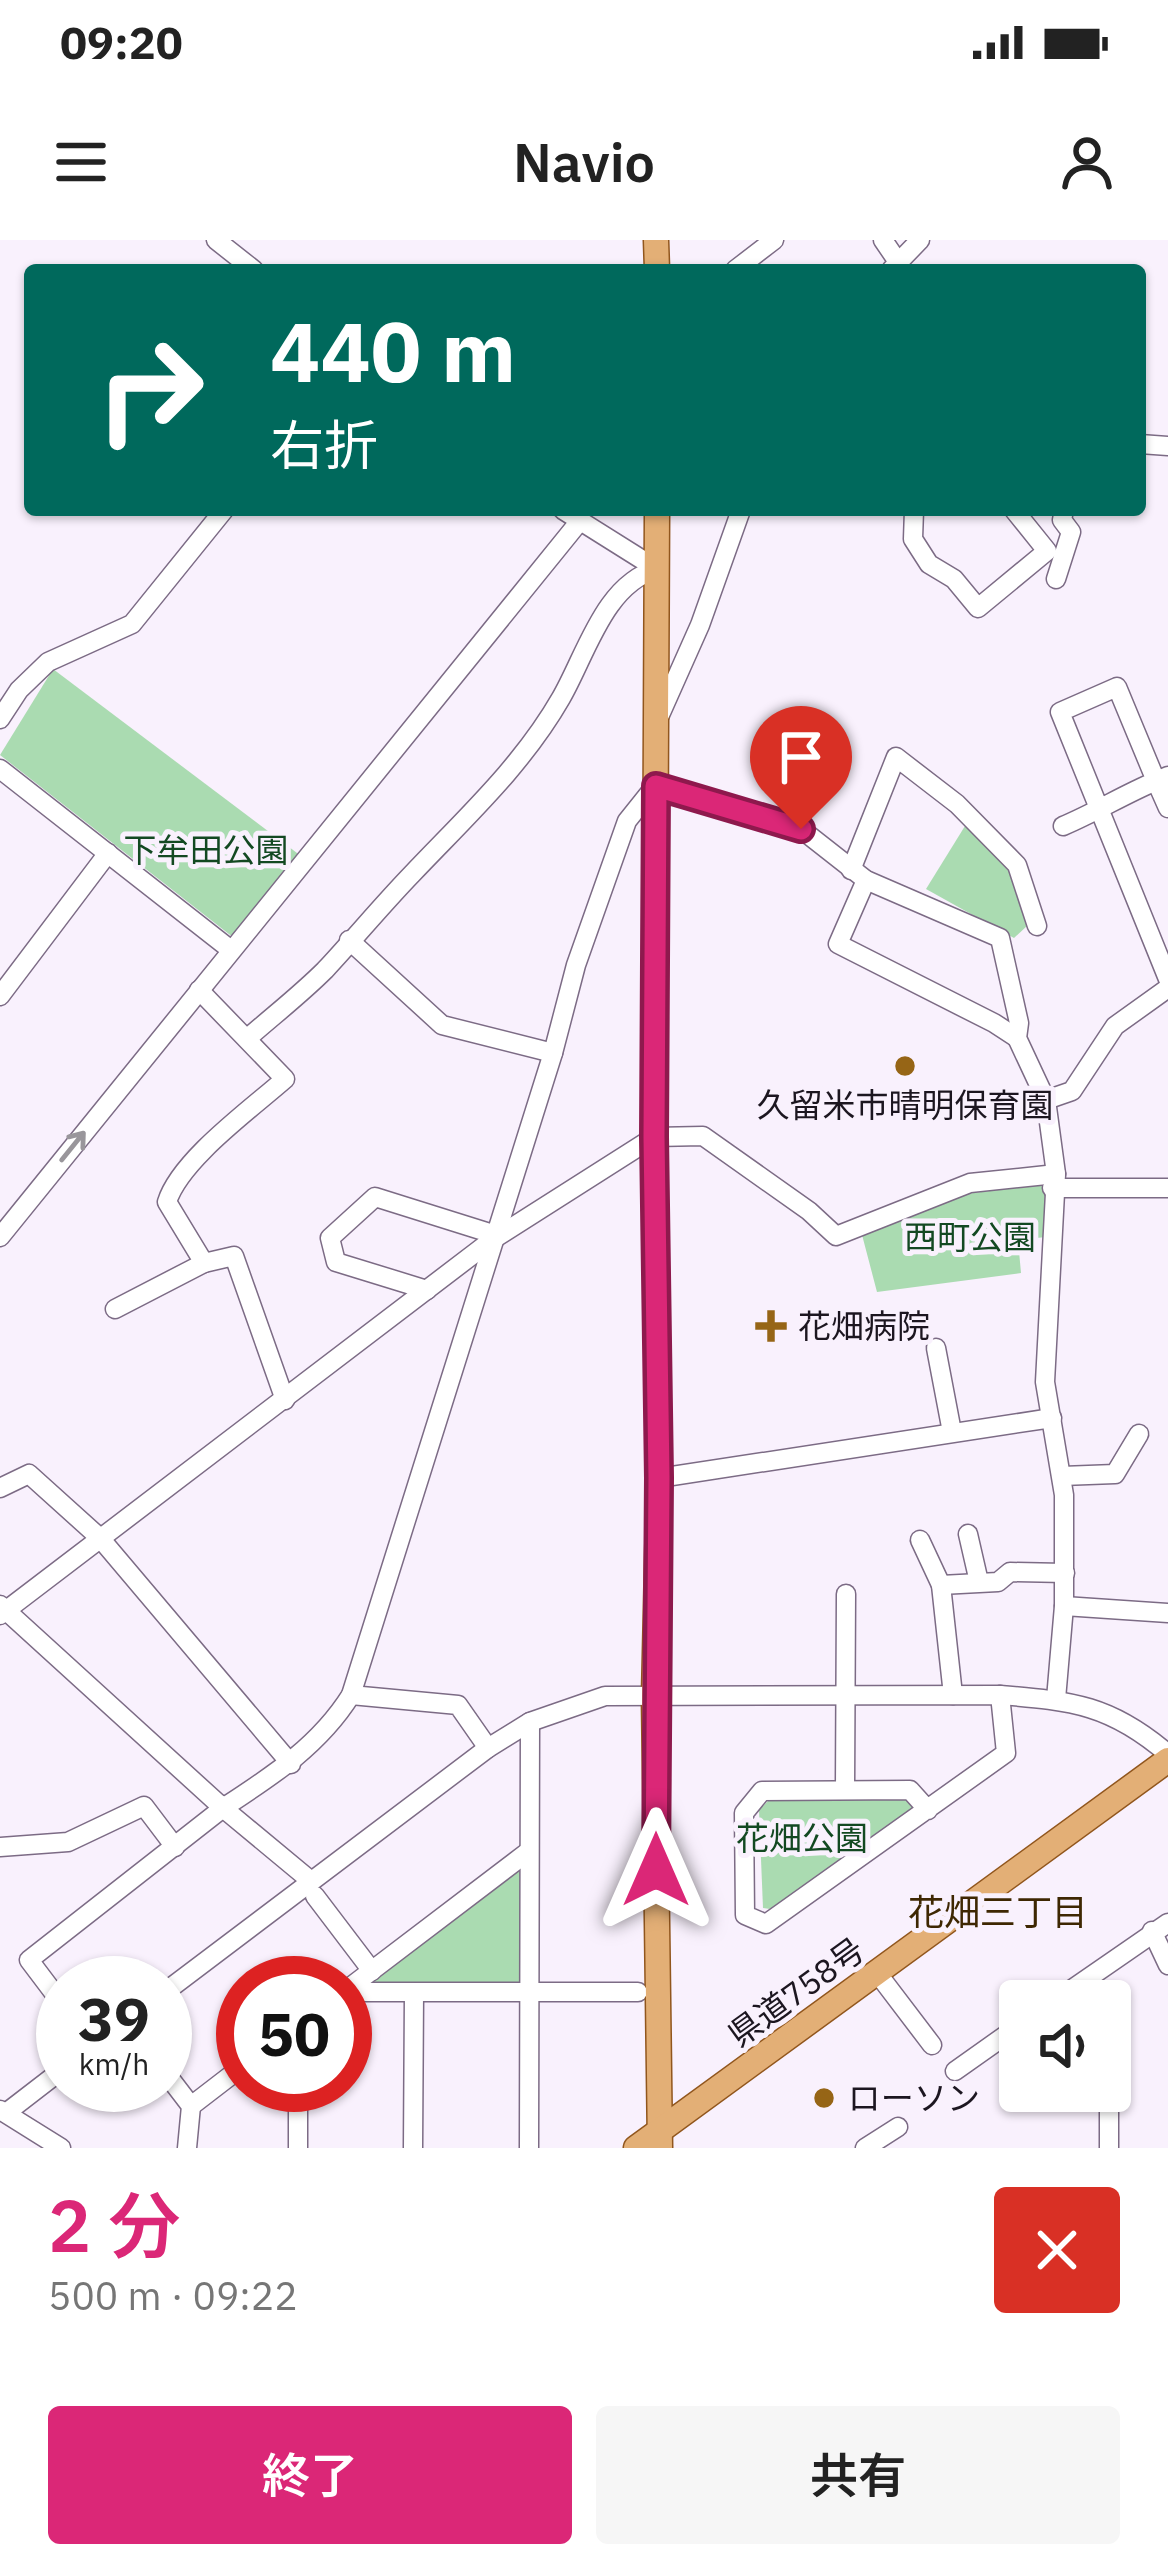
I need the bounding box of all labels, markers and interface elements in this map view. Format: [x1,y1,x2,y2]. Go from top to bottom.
text: 09:20 [60,13,183,71]
text: Navio [513,127,655,197]
icon: menu [48,129,114,195]
icon: person [1054,129,1120,195]
text: 440 m [270,296,516,405]
icon: right [72,312,228,468]
text: 右折 [270,410,378,480]
pin [750,706,852,829]
icon: arrive [768,724,834,790]
park label: 下牟田公園 [124,828,289,871]
marker: 久留米市晴明保育園 [892,1053,918,1079]
place label: 久留米市晴明保育園 [757,1083,1054,1126]
one-way arrow [59,1130,86,1162]
park label: 西町公園 [904,1215,1036,1258]
place label: 花畑病院 [798,1304,930,1347]
marker: 花畑病院 [755,1310,787,1342]
position arrow [593,1807,719,1933]
park label: 花畑公園 [736,1816,868,1859]
district label: 花畑三丁目 [908,1888,1088,1935]
street label: 県道758号 [719,1928,872,2056]
speed limit sign: 50 [216,1956,372,2112]
text: 39 [78,1979,150,2058]
map controls [999,1980,1131,2112]
button: sound [999,1980,1131,2112]
text: km/h [79,2044,149,2083]
place label: ローソン [848,2076,980,2119]
marker: ローソン [811,2085,837,2111]
text: 2 分 [48,2178,180,2272]
button: close [994,2187,1120,2313]
text: 500 m · 09:22 [48,2270,298,2321]
button: 終了 [48,2406,572,2544]
button: 共有 [596,2406,1120,2544]

